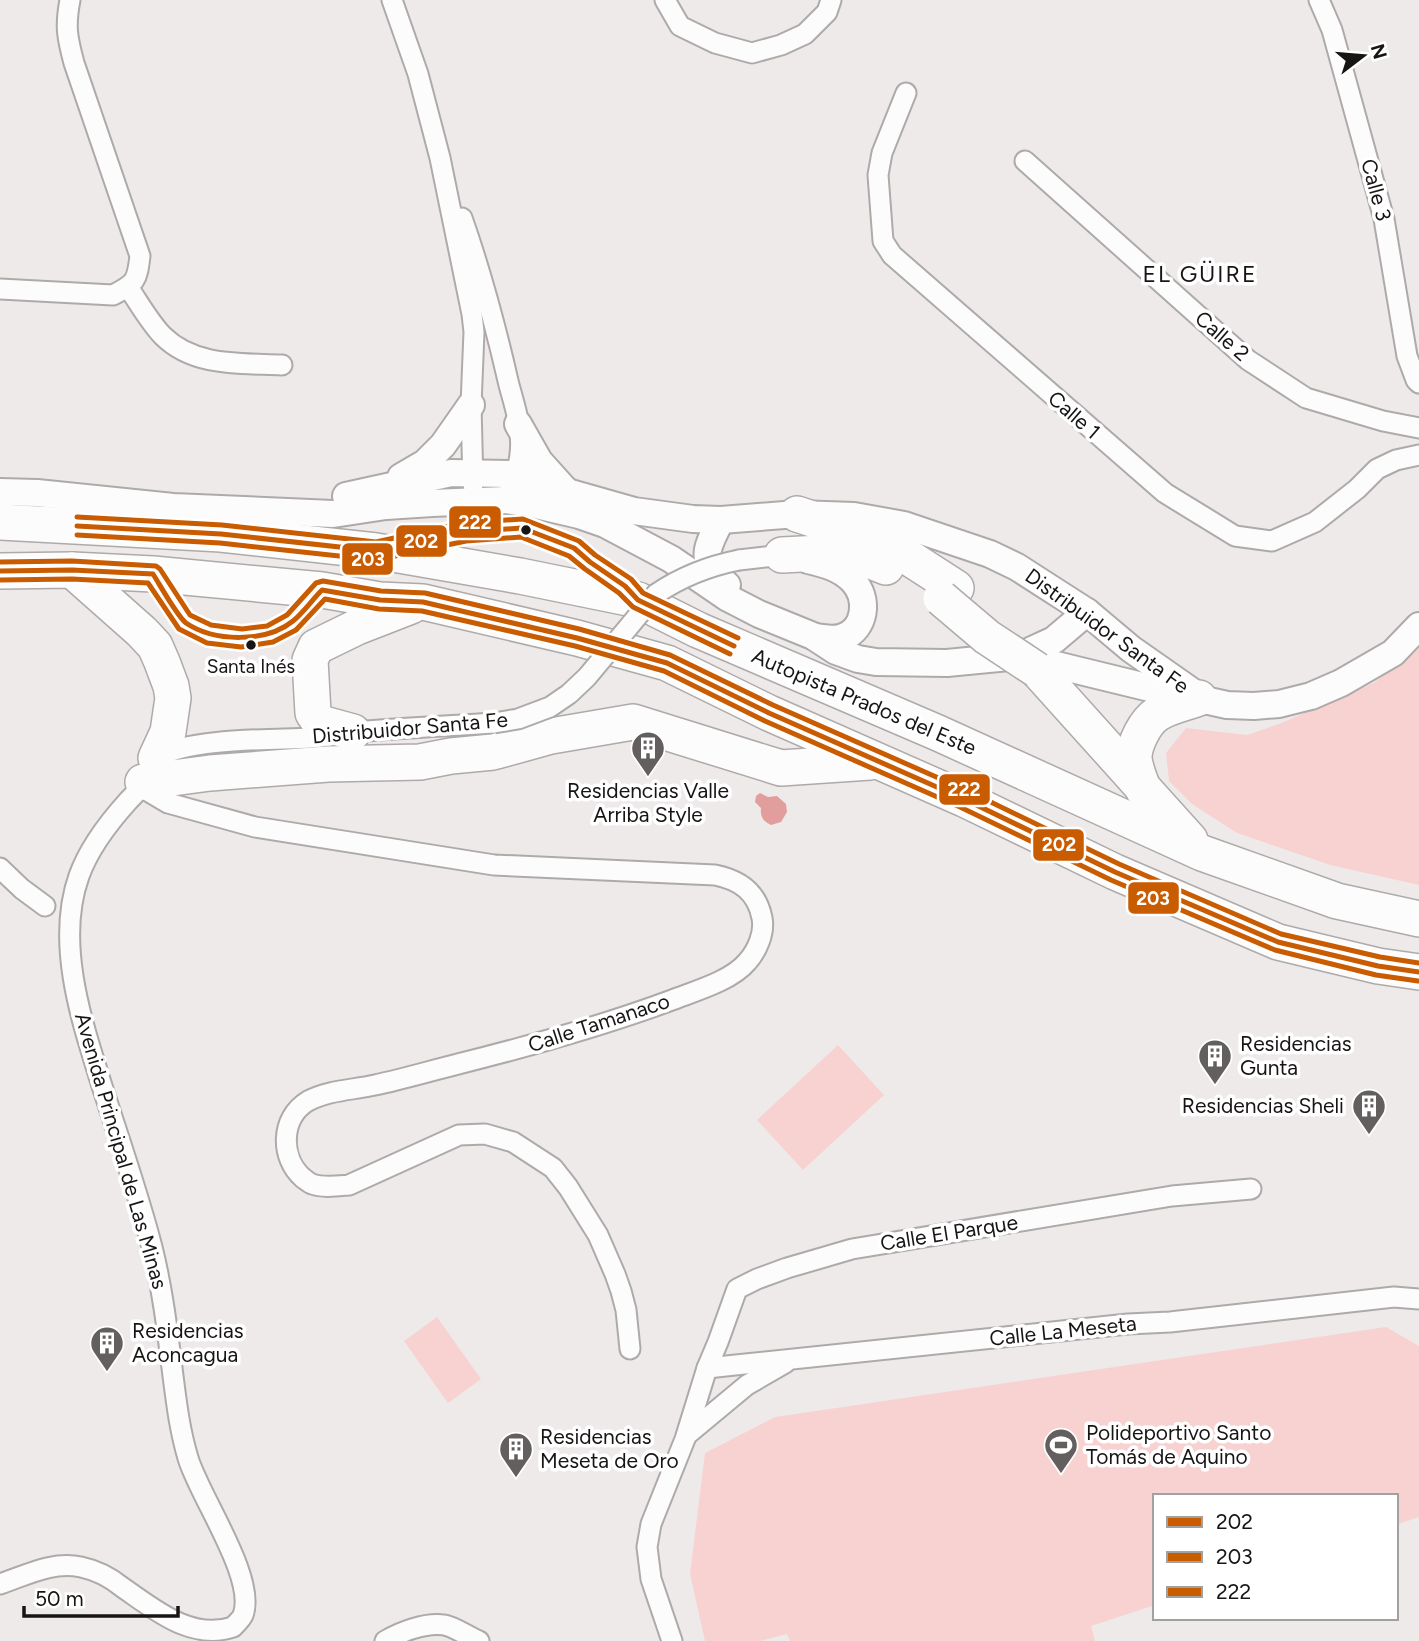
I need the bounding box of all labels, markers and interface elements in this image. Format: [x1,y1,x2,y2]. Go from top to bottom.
north arrow [1328,21,1398,91]
text: N [1366,41,1392,62]
street label: Calle 3 [1356,156,1397,224]
district label: EL GÜIRE [1142,260,1258,288]
street label: Calle 2 [1190,305,1254,366]
street label: Calle 1 [1043,385,1105,444]
line badge: 222 [448,505,502,539]
text: 222 [458,511,492,534]
unlabelled marker [519,523,533,537]
line badge: 202 [395,524,448,558]
text: 202 [404,530,438,553]
line badge: 203 [341,542,394,576]
text: 203 [351,548,385,571]
street label: Distribuidor Santa Fe [1020,563,1194,698]
marker: Santa Inés [244,638,258,652]
street label: Autopista Prados del Este [748,643,980,760]
place label: Santa Inés [207,655,295,678]
street label: Distribuidor Santa Fe [311,706,509,749]
building icon: Residencias Valle Arriba Style [629,729,667,778]
line badge: 222 [938,773,991,806]
place label: Residencias Valle Arriba Style [567,778,729,827]
text: 222 [947,778,981,801]
line badge: 202 [1032,828,1085,862]
text: 202 [1042,833,1076,856]
line badge: 203 [1127,881,1180,915]
text: 203 [1136,887,1170,910]
street label: Calle Tamanaco [525,988,673,1057]
street label: Avenida Principal de Las Minas [70,1010,173,1292]
place label: Residencias Gunta [1240,1031,1352,1080]
building icon: Residencias Gunta [1196,1037,1234,1086]
building icon: Residencias Sheli [1350,1087,1388,1136]
place label: Residencias Sheli [1182,1093,1344,1118]
street label: Calle El Parque [878,1209,1020,1256]
street label: Calle La Meseta [988,1310,1138,1351]
place label: Residencias Aconcagua [132,1318,244,1367]
building icon: Residencias Aconcagua [88,1324,126,1373]
place label: Polideportivo Santo Tomás de Aquino [1086,1420,1271,1469]
place label: Residencias Meseta de Oro [540,1424,679,1473]
sports icon: Polideportivo Santo Tomás de Aquino [1042,1426,1080,1475]
building icon: Residencias Meseta de Oro [497,1430,535,1479]
legend [1153,1494,1398,1620]
text: 202 [1216,1509,1253,1534]
text: 203 [1216,1544,1253,1569]
scale bar [24,1574,178,1618]
text: 222 [1216,1579,1251,1604]
text: 50 m [35,1586,84,1611]

